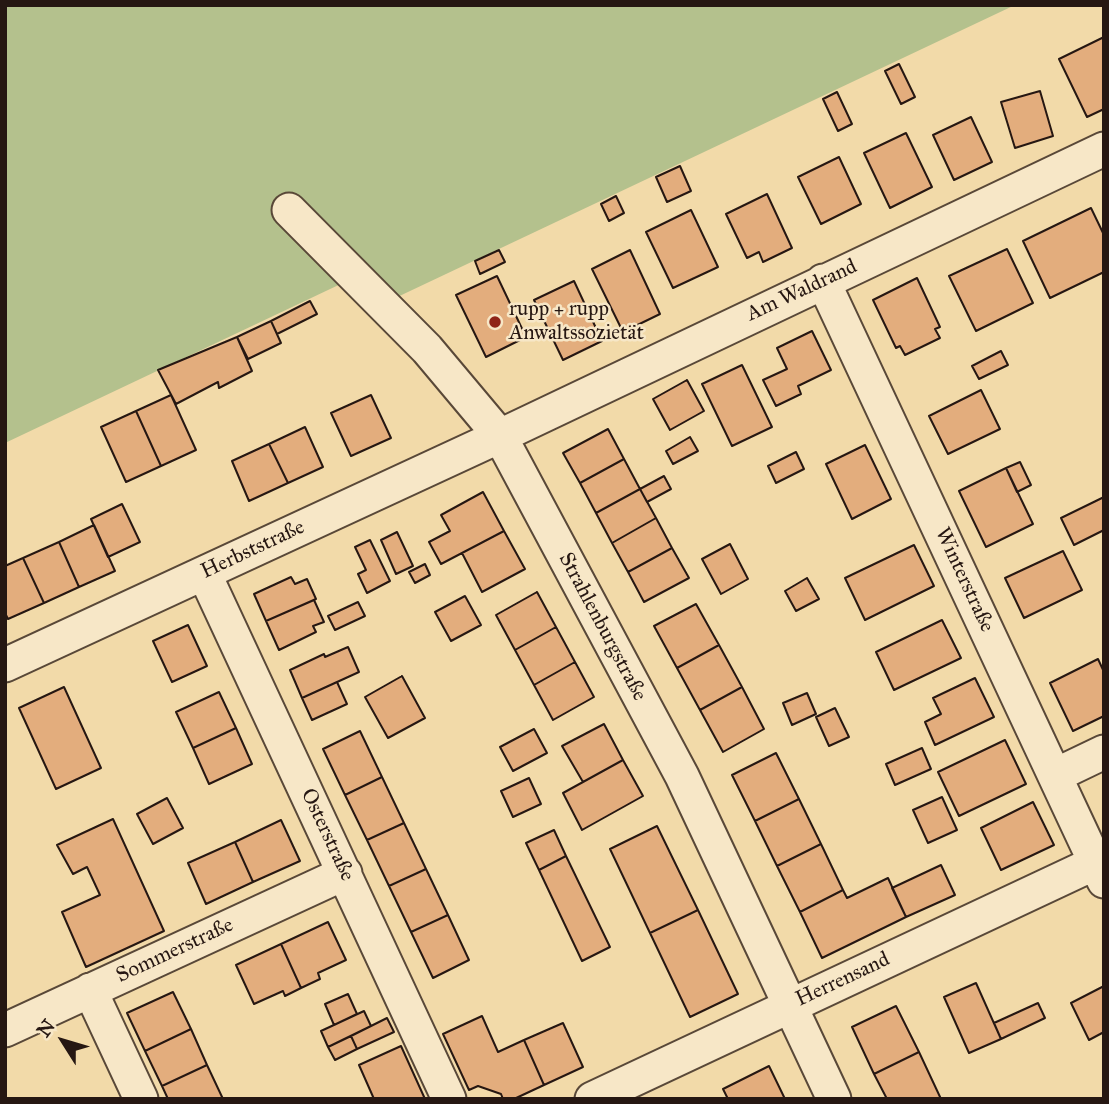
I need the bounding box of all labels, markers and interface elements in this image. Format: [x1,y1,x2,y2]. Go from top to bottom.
street label: Am Waldrand [743,254,861,328]
place label: rupp + rupp Anwaltssozietät [509,297,644,347]
marker: rupp + rupp Anwaltssozietät [487,314,503,330]
street label: Herbststraße [197,515,309,585]
street label: Winterstraße [929,524,999,636]
street label: Strahlenburgstraße [552,549,652,705]
street label: Osterstraße [295,785,359,885]
street label: Sommerstraße [113,913,237,989]
street label: Herrensand [792,947,894,1013]
north arrow [28,1006,98,1076]
text: N [32,1015,60,1041]

